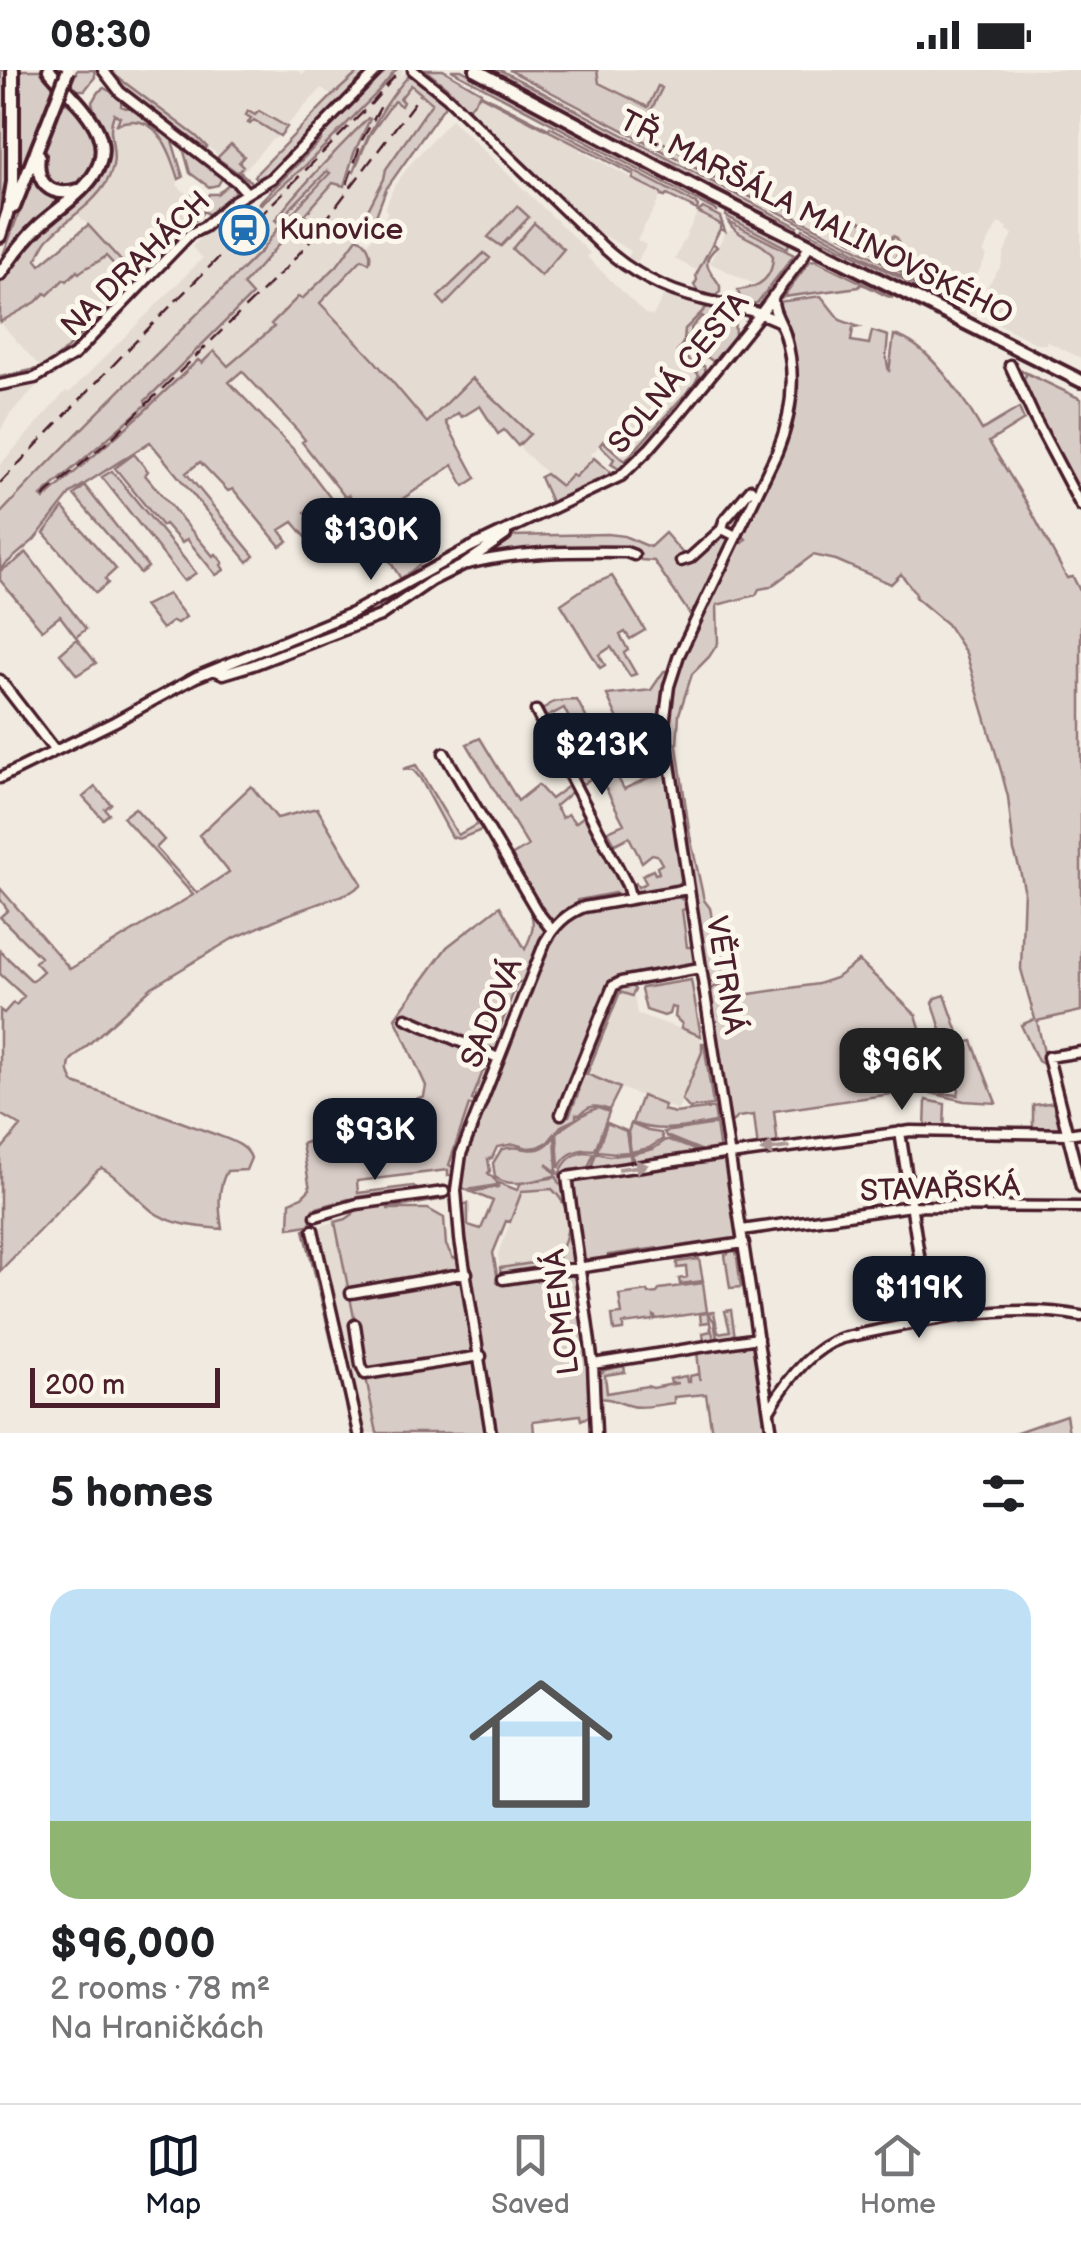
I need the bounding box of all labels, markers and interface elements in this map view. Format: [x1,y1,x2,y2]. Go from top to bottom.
text: 08:30 [50,13,152,58]
street label: TŘ. MARŠÁLA MALINOVSKÉHO [613,102,1019,333]
street label: NA DRAHÁCH [53,183,218,344]
station icon: Kunovice [218,204,270,256]
place label: Kunovice [279,212,403,248]
street label: SOLNÁ CESTA [600,284,757,461]
pin: $130K [301,498,441,583]
text: $130K [324,511,418,550]
pin: $213K [532,713,672,798]
text: $213K [555,726,649,765]
street label: VĚTRNÁ [698,913,753,1037]
street label: SADOVÁ [453,952,530,1073]
pin: $96K [843,1028,961,1113]
text: $96K [862,1041,943,1080]
pin: $93K [316,1098,434,1183]
text: $93K [335,1111,415,1150]
one-way arrow [759,1141,790,1157]
one-way arrow [618,1158,650,1174]
street label: STAVAŘSKÁ [859,1167,1021,1210]
street label: LOMENÁ [535,1247,588,1377]
pin: $119K [849,1256,989,1341]
text: $119K [875,1269,963,1308]
scale bar [30,1363,220,1408]
text: 200 m [45,1369,125,1402]
icon: filters [976,1466,1031,1521]
text: 5 homes [50,1468,213,1519]
icon: home [451,1654,631,1834]
text: $96,000 [50,1919,216,1970]
text: 2 rooms · 78 m² [50,1970,270,2009]
text: Na Hraničkách [50,2009,264,2048]
tab: Map [145,2128,201,2221]
tab: Saved [491,2128,570,2221]
tab: Home [860,2128,936,2221]

